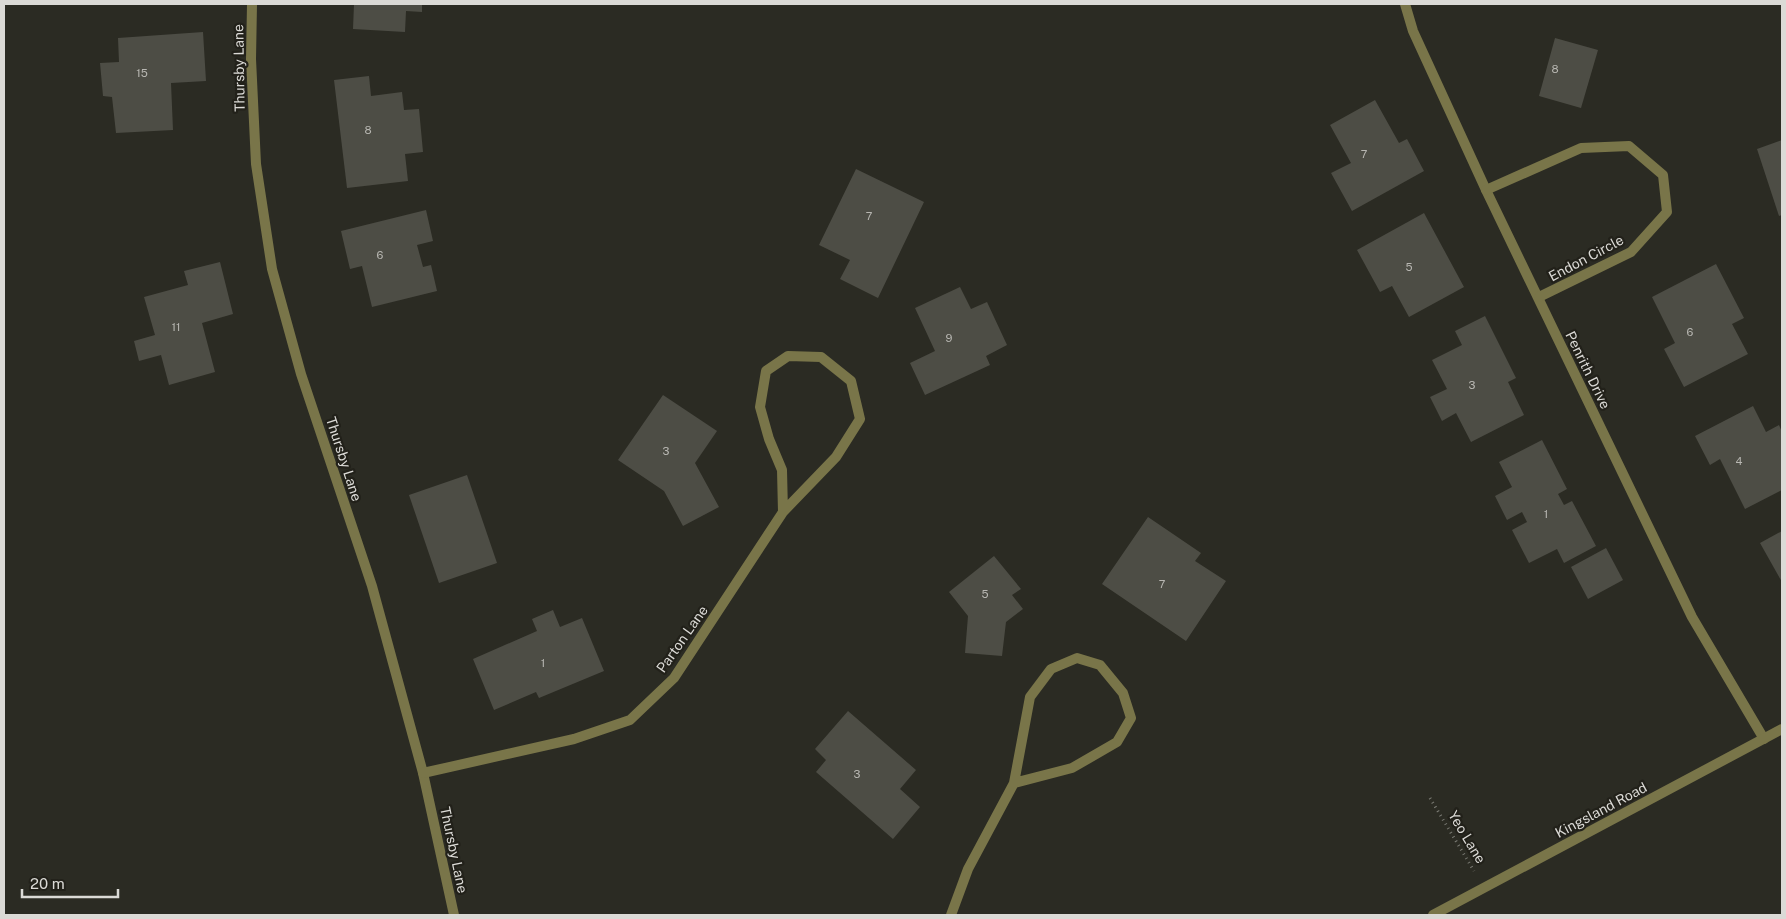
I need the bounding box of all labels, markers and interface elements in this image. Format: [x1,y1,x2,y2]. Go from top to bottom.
street label: Thursby Lane [230,24,248,112]
house number: 8 [1551,63,1559,75]
house number: 15 [136,67,148,79]
house number: 8 [364,124,372,136]
house number: 7 [1361,148,1368,160]
house number: 7 [866,210,873,222]
street label: Endon Circle [1546,232,1626,284]
house number: 6 [377,249,384,261]
house number: 5 [1405,261,1413,273]
house number: 11 [172,321,180,333]
house number: 6 [1687,326,1694,338]
street label: Penrith Drive [1562,329,1614,411]
house number: 9 [946,332,953,344]
house number: 3 [1469,379,1476,391]
street label: Thursby Lane [323,415,365,503]
house number: 3 [663,445,670,457]
house number: 4 [1736,455,1743,467]
house number: 1 [1544,508,1548,520]
house number: 7 [1159,578,1166,590]
house number: 5 [981,588,989,600]
street label: Parton Lane [653,602,711,676]
house number: 1 [541,657,545,669]
house number: 3 [854,768,861,780]
street label: Kingsland Road [1552,779,1650,841]
street label: Thursby Lane [437,805,471,895]
street label: Yeo Lane [1445,808,1489,866]
scale bar [22,866,119,898]
text: 20 m [30,875,65,892]

